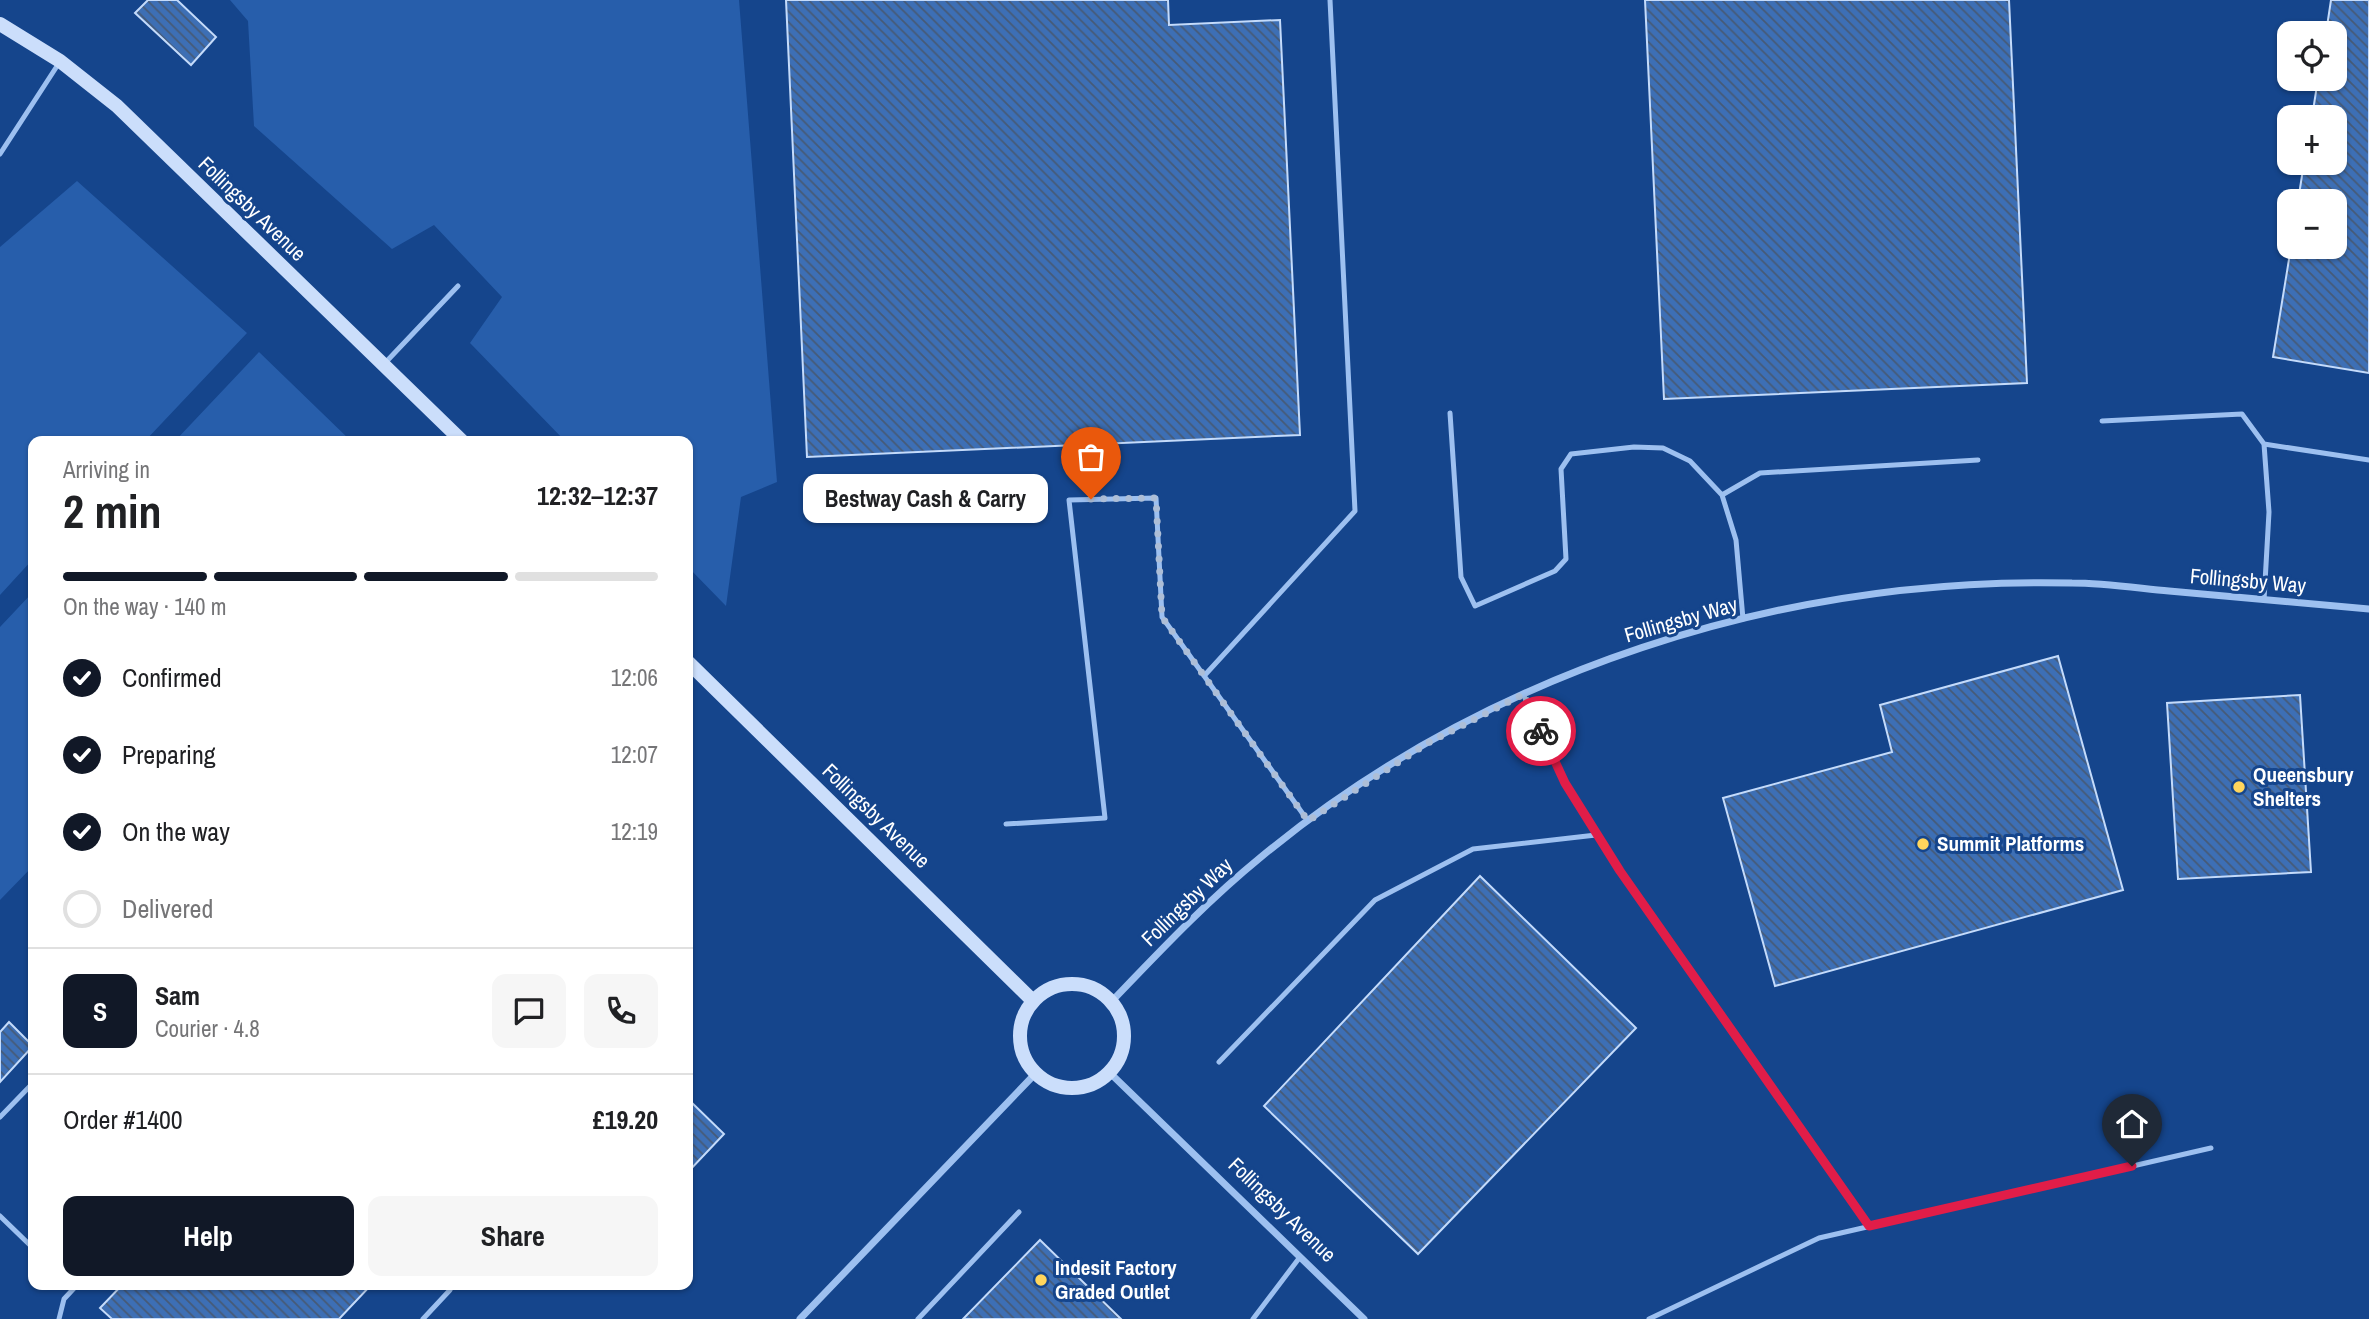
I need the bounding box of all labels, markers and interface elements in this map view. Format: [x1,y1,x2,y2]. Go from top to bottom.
map controls [2277,21,2347,259]
button: locate [2277,21,2347,91]
button: + [2277,105,2347,175]
street label: Follingsby Avenue [192,150,313,268]
button: − [2277,189,2347,259]
pin [1061,427,1121,499]
icon: bag [1072,438,1110,476]
text: Arriving in [63,454,150,485]
callout: Bestway Cash & Carry [804,475,1049,524]
text: 12:32–12:37 [537,478,658,513]
text: 2 min [63,480,162,542]
text: Bestway Cash & Carry [825,483,1026,514]
street label: Follingsby Way [2189,561,2308,600]
street label: Follingsby Way [1621,589,1741,649]
text: On the way · 140 m [63,591,227,622]
icon: check [63,659,101,697]
text: Confirmed [122,660,222,695]
text: 12:06 [611,662,658,693]
courier [1506,696,1576,766]
icon: bike [1522,712,1560,750]
icon: check [63,736,101,774]
text: Preparing [122,737,216,772]
text: 12:07 [611,739,658,770]
street label: Follingsby Avenue [816,757,937,875]
place label: Queensbury Shelters [2253,760,2354,813]
marker: Queensbury Shelters [2231,779,2247,795]
icon: check [63,813,101,851]
text: On the way [122,814,230,849]
text: 12:19 [611,816,658,847]
place label: Summit Platforms [1937,829,2084,858]
marker: Summit Platforms [1915,836,1931,852]
street label: Follingsby Way [1135,851,1239,952]
text: Delivered [122,891,213,926]
button: chat [492,974,566,1048]
button: phone [584,974,658,1048]
text: Sam [155,978,200,1013]
text: S [93,994,107,1029]
text: Courier · 4.8 [155,1013,260,1044]
pin [2102,1094,2162,1166]
text: Order #1400 [63,1102,183,1137]
text: £19.20 [593,1102,658,1137]
icon: home [2113,1105,2151,1143]
street label: Follingsby Avenue [1222,1151,1343,1269]
button: Help [63,1196,354,1276]
button: Share [368,1196,658,1276]
place label: Indesit Factory Graded Outlet [1055,1253,1177,1306]
marker: Indesit Factory Graded Outlet [1033,1272,1049,1288]

